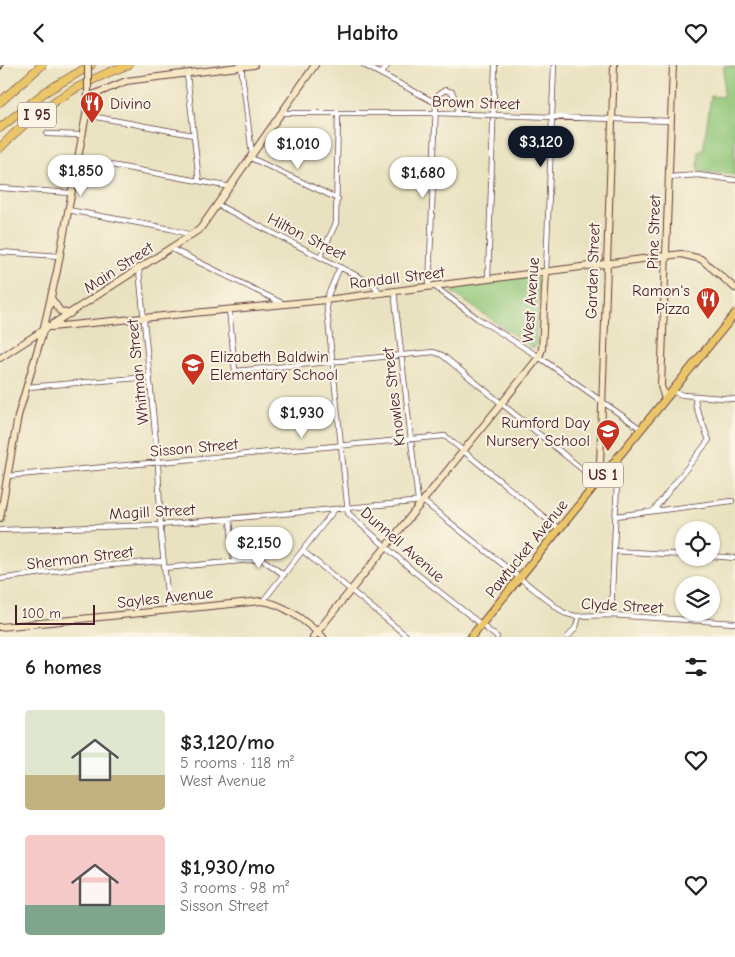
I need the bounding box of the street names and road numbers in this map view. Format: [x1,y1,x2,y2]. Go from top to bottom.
street label: Brown Street [432,92,521,114]
road number: I 95 [18,103,56,127]
street label: Pine Street [644,194,664,270]
street label: Hilton Street [264,209,349,265]
street label: Garden Street [582,222,604,319]
street label: Main Street [80,238,157,297]
street label: West Avenue [519,256,543,344]
street label: Randall Street [349,263,446,293]
street label: Whitman Street [123,318,153,426]
street label: Knowles Street [379,346,409,447]
street label: Sisson Street [149,435,239,461]
road number: US 1 [583,463,623,487]
street label: Pawtucket Avenue [482,496,572,601]
street label: Magill Street [109,501,196,523]
street label: Dunnell Avenue [357,504,448,586]
street label: Sherman Street [26,542,135,573]
street label: Sayles Avenue [116,584,214,612]
street label: Clyde Street [580,595,664,617]

